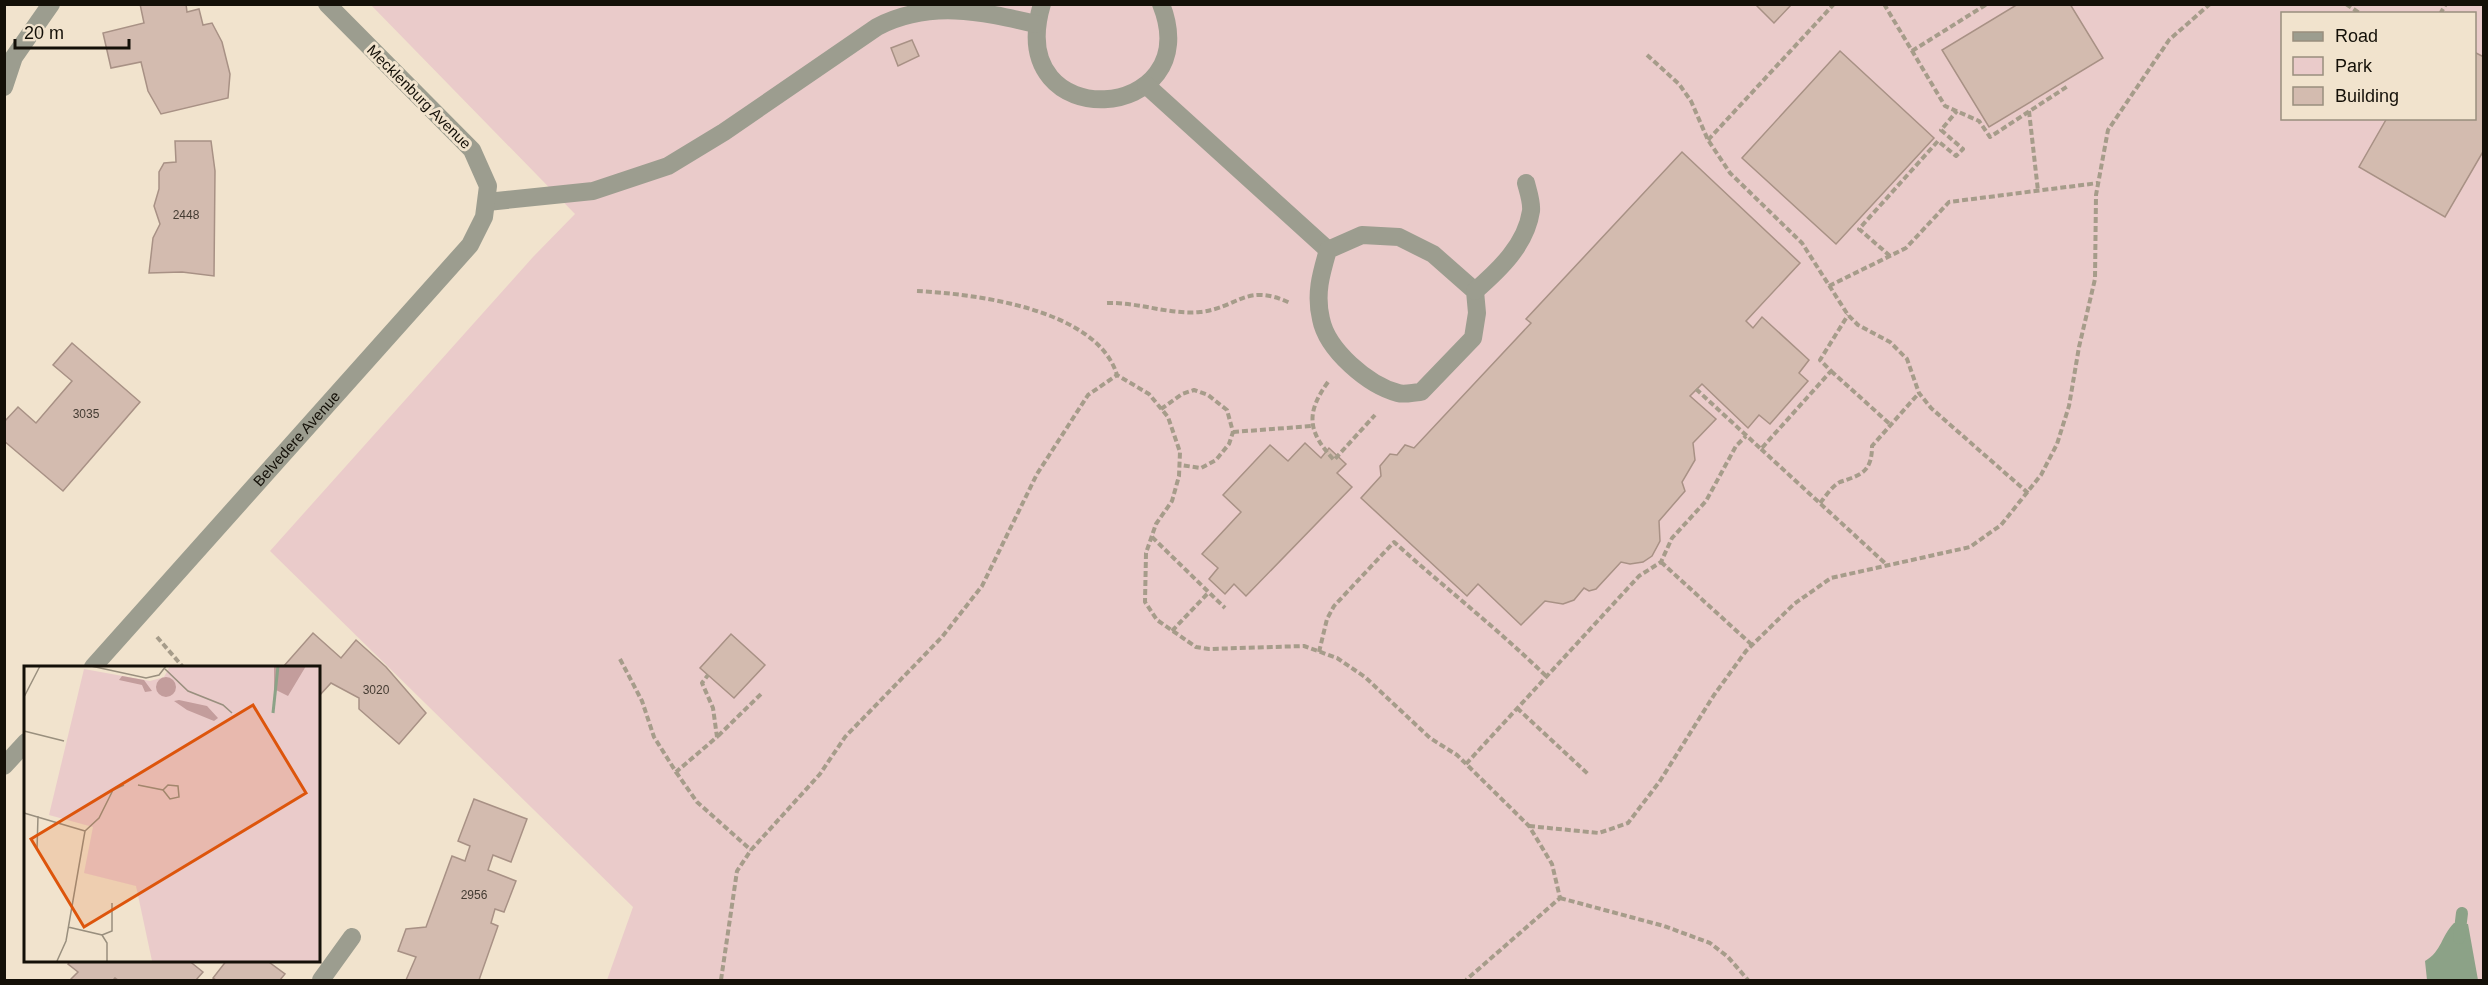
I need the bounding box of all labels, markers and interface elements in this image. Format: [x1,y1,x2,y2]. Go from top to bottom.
scale bar [15,12,129,50]
legend [2281,12,2476,120]
text: 20 m [24,23,64,43]
text: Road [2335,26,2378,46]
street label: Mecklenburg Avenue [364,41,475,152]
text: Park [2335,56,2373,76]
text: Building [2335,86,2399,106]
house number: 2448 [173,208,200,222]
street label: Belvedere Avenue [250,387,343,489]
house number: 3035 [73,407,100,421]
inset map [24,666,320,961]
house number: 3020 [363,683,390,697]
house number: 2956 [461,888,488,902]

